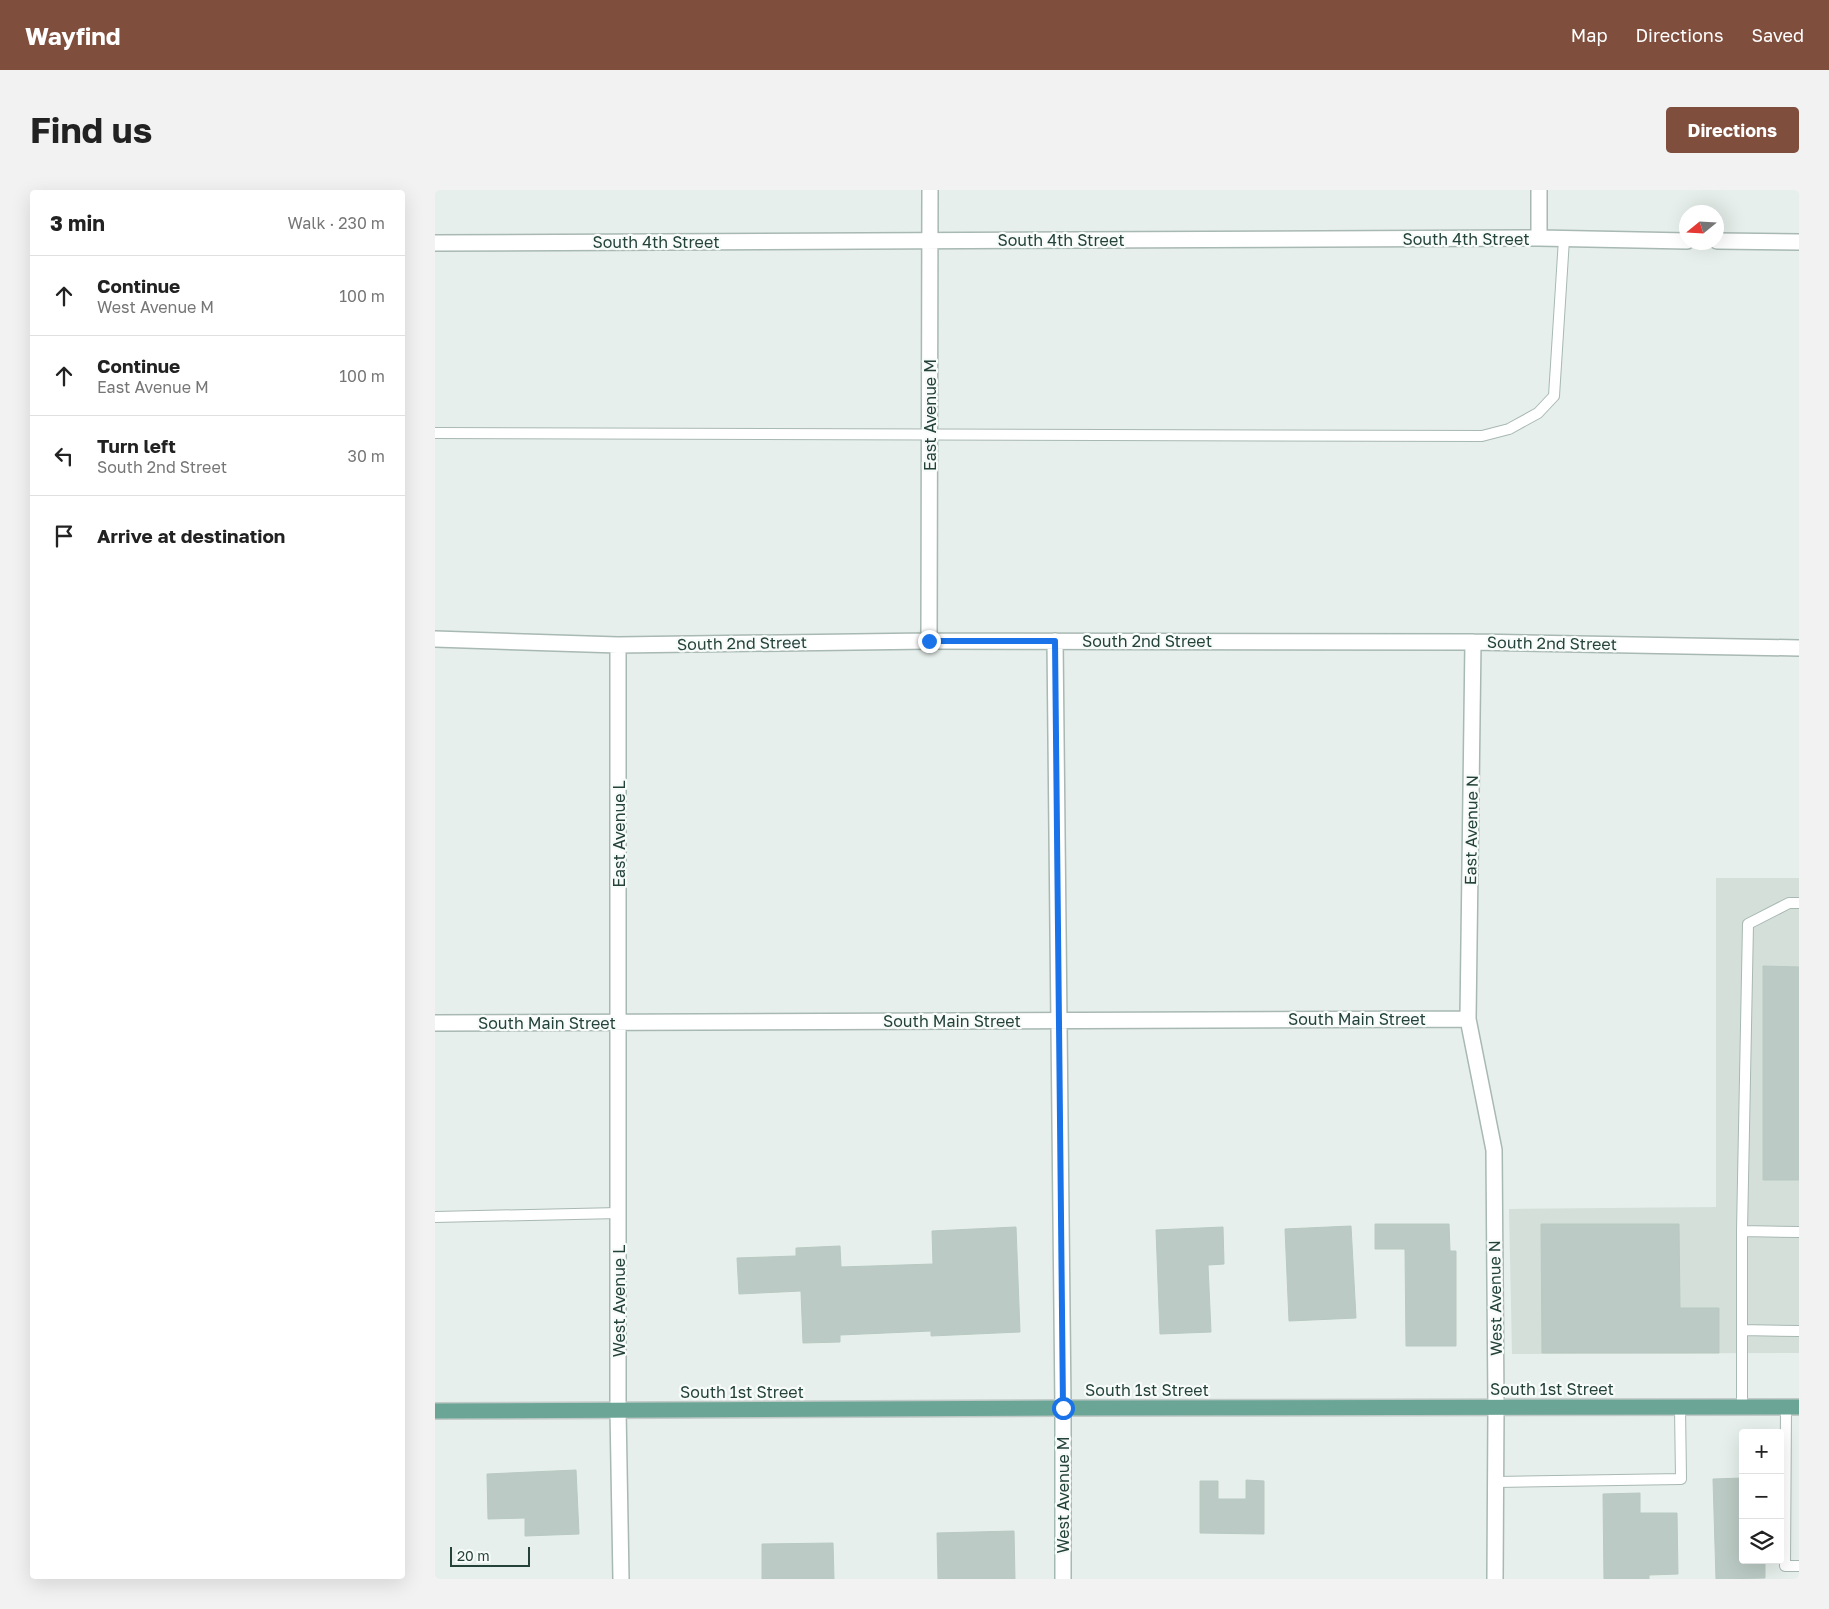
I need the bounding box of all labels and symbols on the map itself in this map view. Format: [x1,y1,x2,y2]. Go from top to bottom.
north arrow [1679,205,1724,250]
street label: South 4th Street [1402,229,1530,249]
street label: South 4th Street [997,230,1125,250]
street label: South 4th Street [592,232,720,252]
street label: East Avenue M [920,359,940,471]
route end [918,630,941,653]
street label: South 2nd Street [1082,631,1212,651]
street label: South 2nd Street [677,632,807,654]
street label: South 2nd Street [1487,632,1617,654]
street label: East Avenue N [1460,775,1482,885]
street label: East Avenue L [609,780,629,888]
street label: South Main Street [1288,1009,1426,1029]
street label: South Main Street [883,1011,1021,1031]
street label: South Main Street [478,1013,616,1033]
street label: West Avenue N [1484,1240,1506,1356]
street label: West Avenue L [609,1245,629,1357]
street label: South 1st Street [1490,1379,1614,1399]
street label: South 1st Street [1085,1380,1209,1400]
street label: South 1st Street [680,1382,804,1402]
route start [1052,1397,1075,1420]
street label: West Avenue M [1053,1436,1073,1554]
scale bar [450,1544,530,1567]

